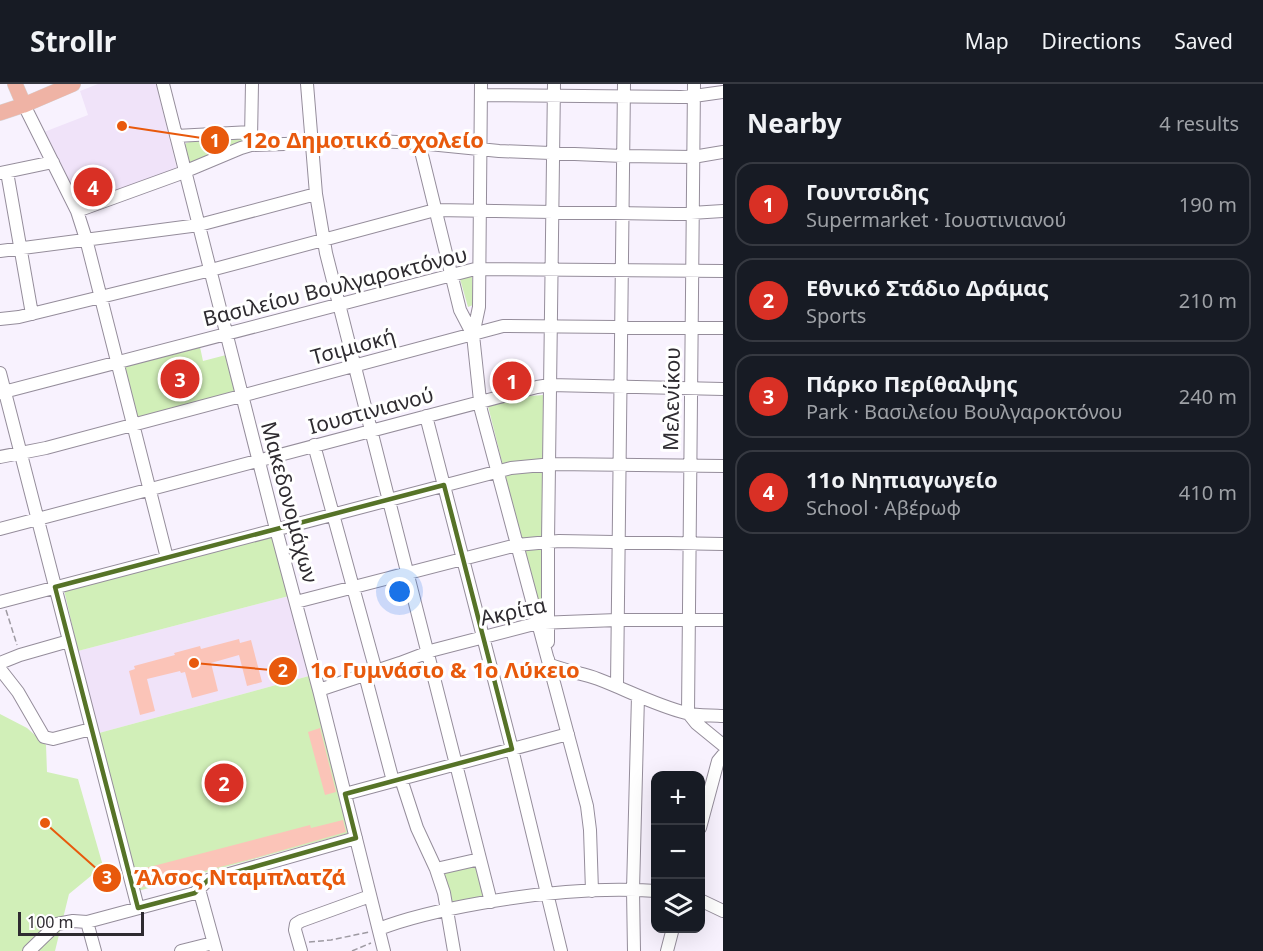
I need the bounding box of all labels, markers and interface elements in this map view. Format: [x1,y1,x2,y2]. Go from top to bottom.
text: Strollr [30,22,116,60]
text: Map [965,27,1009,55]
text: Directions [1042,27,1141,55]
text: Saved [1174,27,1233,55]
text: Nearby [747,105,842,141]
text: 4 results [1159,110,1239,137]
callout: 12ο Δημοτικό σχολείο [200,120,496,160]
text: 12ο Δημοτικό σχολείο [242,124,484,154]
text: 1 [210,128,220,152]
pin: 4 [74,164,112,210]
text: Γουντσιδης [806,176,929,206]
text: 1 [763,191,774,218]
text: 190 m [1179,191,1237,218]
text: Supermarket · Ιουστινιανού [806,206,1067,233]
street label: Βασιλείου Βουλγαροκτόνου [200,240,470,332]
text: Εθνικό Στάδιο Δράμας [806,272,1049,302]
text: 2 [763,287,774,314]
text: 210 m [1179,287,1237,314]
text: Sports [806,302,866,329]
street label: Τσιμισκή [308,321,398,371]
street label: Μελενίκου [656,347,686,451]
pin: 3 [160,356,200,402]
pin: 1 [492,358,532,404]
text: Πάρκο Περίθαλψης [806,368,1018,398]
street label: Ιουστινιανού [305,380,437,440]
text: 3 [763,383,774,410]
text: 240 m [1179,383,1237,410]
text: Park · Βασιλείου Βουλγαροκτόνου [806,398,1123,425]
street label: Μακεδονομάχων [255,418,325,586]
text: 11ο Νηπιαγωγείο [806,464,998,494]
text: 4 [763,479,774,506]
text: 410 m [1179,479,1237,506]
text: School · Αβέρωφ [806,494,961,521]
your location [385,577,414,606]
street label: Ακρίτα [477,590,549,632]
callout: 1o Γυμνάσιο & 1ο Λύκειο [268,651,592,691]
text: 1o Γυμνάσιο & 1ο Λύκειο [310,654,580,684]
text: 2 [278,658,288,682]
pin: 2 [204,760,244,806]
map controls [651,771,705,933]
button: + [651,771,705,825]
button: − [651,825,705,879]
callout: Άλσος Νταμπλατζά [92,858,358,898]
text: Άλσος Νταμπλατζά [134,861,346,891]
text: 3 [102,865,112,889]
button: layers [651,879,705,933]
scale bar [18,909,144,936]
text: 100 m [27,911,74,933]

